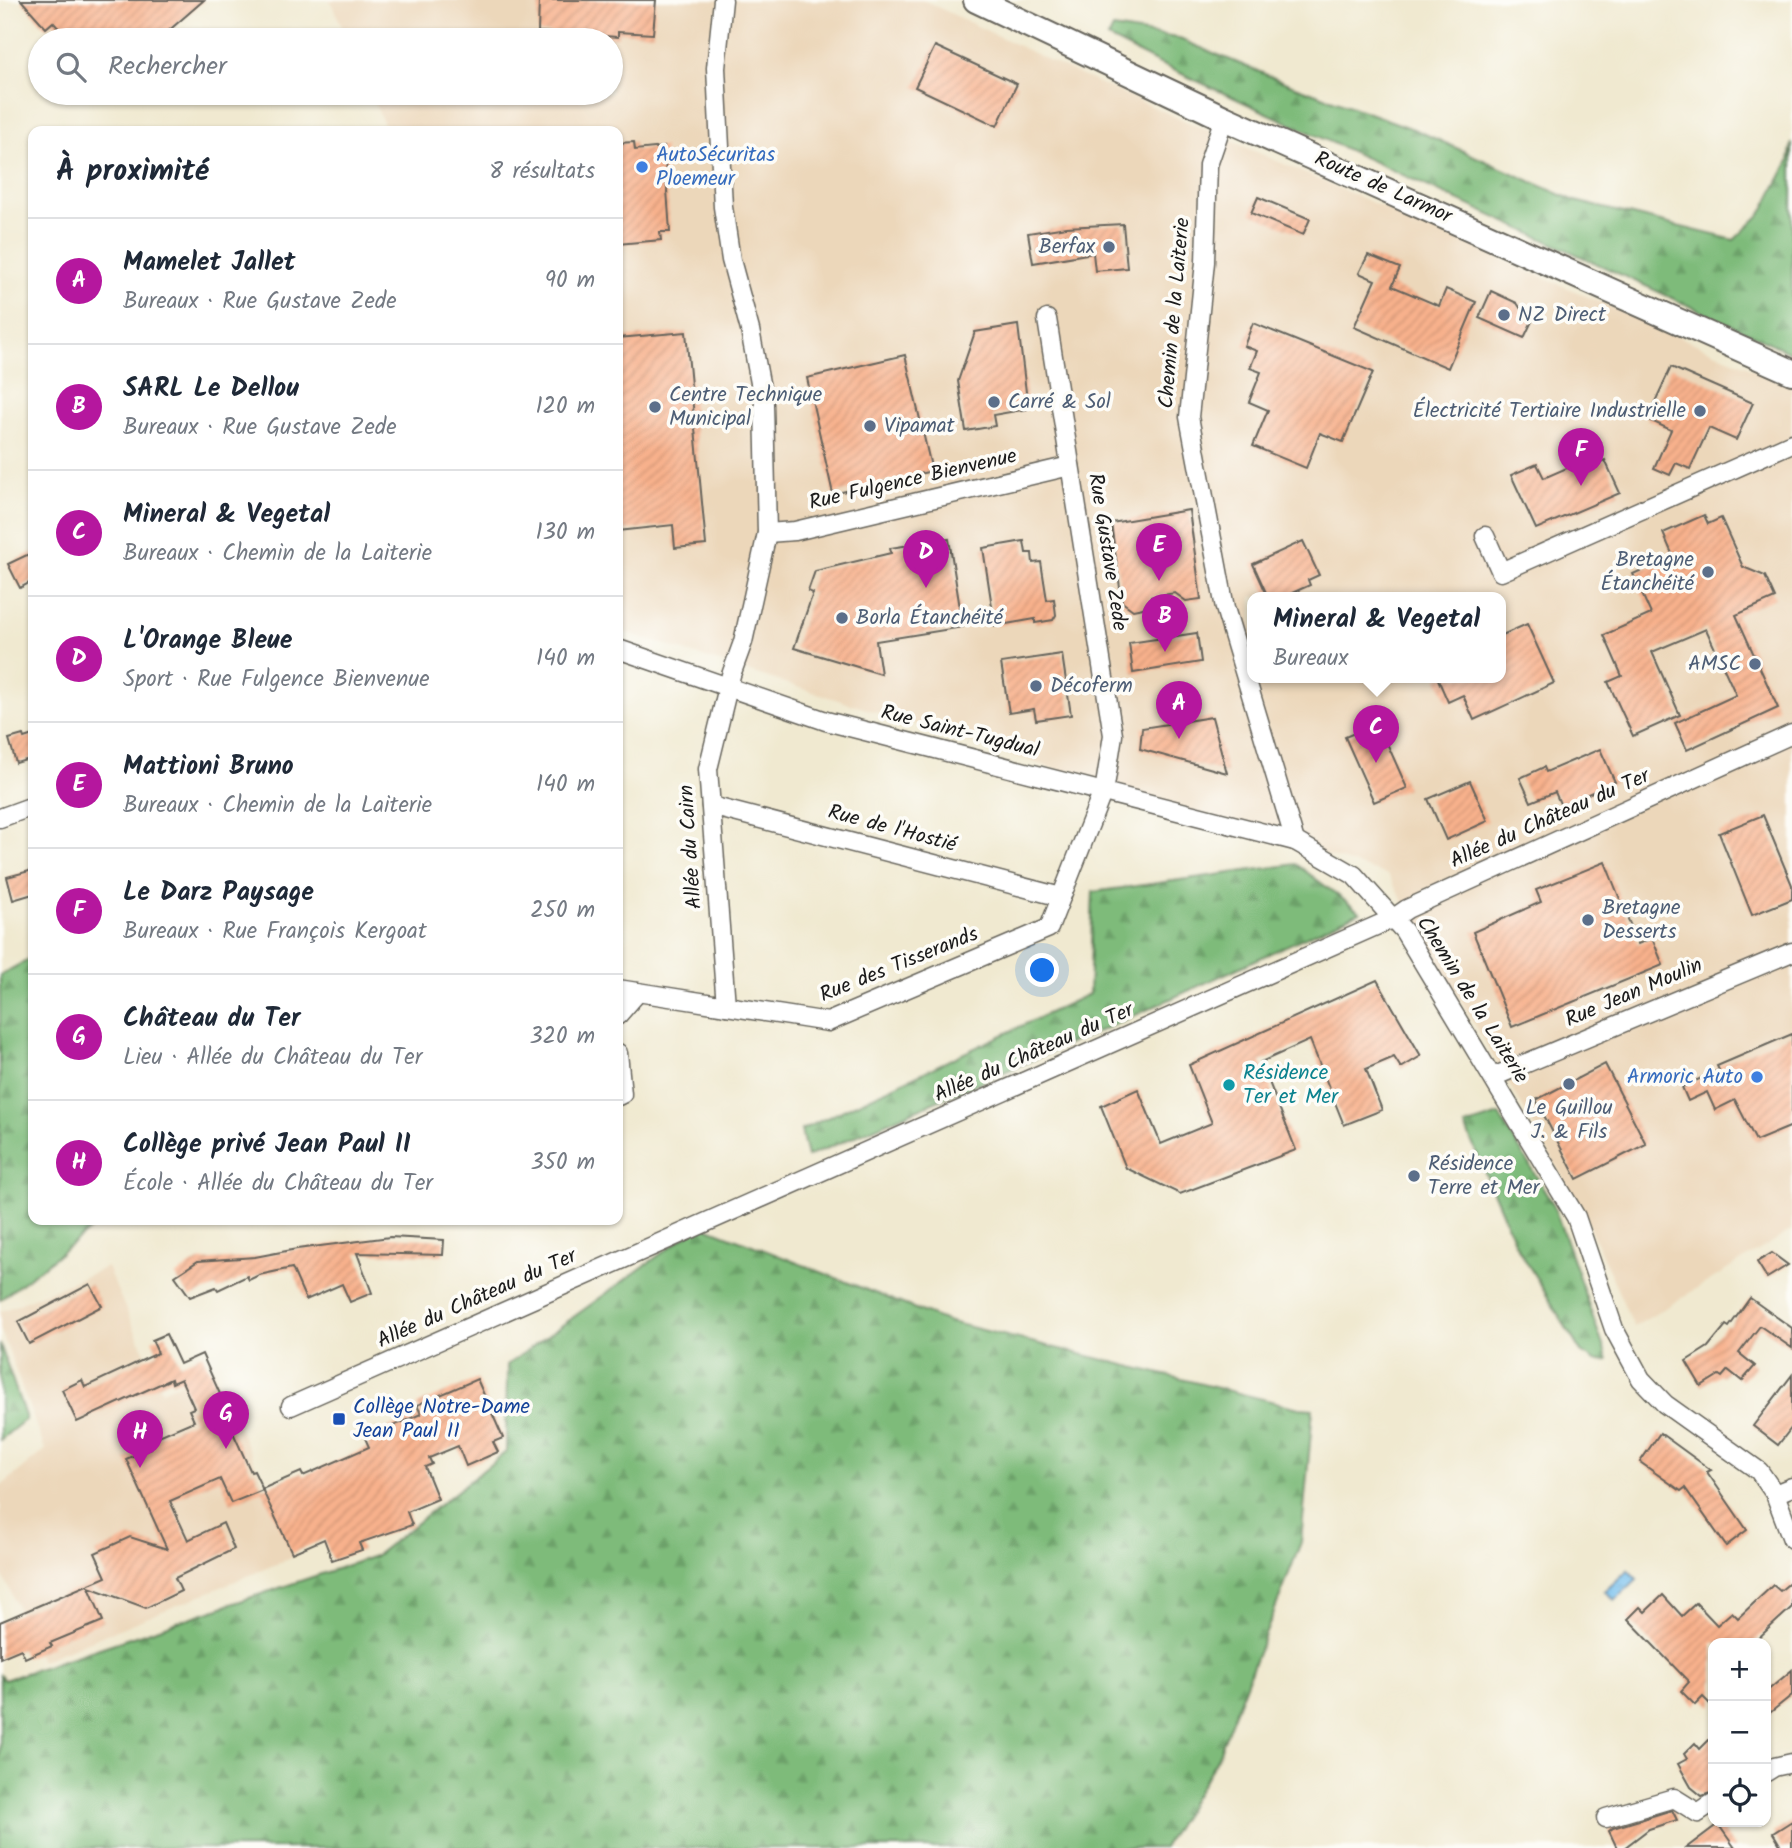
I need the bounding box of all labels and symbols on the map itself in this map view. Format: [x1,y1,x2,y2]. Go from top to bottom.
place label: AutoSécuritas Ploemeur [656,139,775,196]
street label: Route de Larmor [1309,143,1458,234]
marker: AutoSécuritas Ploemeur [634,159,650,175]
street label: Chemin de la Laiterie [1150,216,1200,410]
place label: Berfax [1039,231,1096,264]
marker: Berfax [1101,239,1117,255]
place label: NZ Direct [1518,299,1607,332]
marker: NZ Direct [1496,307,1512,323]
place label: Centre Technique Municipal [669,379,823,436]
place label: Carré & Sol [1008,386,1111,419]
marker: Carré & Sol [986,394,1002,410]
place label: Électricité Tertiaire Industrielle [1413,395,1687,428]
marker: Centre Technique Municipal [647,399,663,415]
marker: Électricité Tertiaire Industrielle [1692,403,1708,419]
place label: Vipamat [884,410,956,443]
marker: Vipamat [862,418,878,434]
pin: F [1558,428,1604,486]
street label: Rue Fulgence Bienvenue [806,440,1021,520]
street label: Rue Gustave Zede [1078,471,1136,634]
pin: E [1136,523,1182,581]
pin: D [903,530,949,588]
place label: Bretagne Étanchéité [1600,544,1695,601]
marker: Bretagne Étanchéité [1700,564,1716,580]
pin: B [1142,594,1188,652]
place label: Borla Étanchéité [856,602,1004,635]
marker: Borla Étanchéité [834,610,850,626]
place label: AMSC [1688,648,1741,681]
marker: AMSC [1747,656,1763,672]
place label: Décoferm [1050,670,1133,703]
marker: Décoferm [1028,678,1044,694]
pin: A [1156,681,1202,739]
street label: Rue Saint-Tugdual [877,696,1043,768]
pin: C [1353,705,1399,763]
street label: Allée du Château du Ter [1445,760,1656,878]
street label: Allée du Cairn [670,784,712,910]
street label: Rue de l'Hostié [824,796,961,862]
place label: Bretagne Desserts [1602,892,1681,949]
street label: Chemin de la Laiterie [1407,910,1537,1090]
marker: Bretagne Desserts [1580,912,1596,928]
street label: Rue des Tisserands [815,918,983,1012]
street label: Rue Jean Moulin [1560,949,1708,1037]
your location [1025,953,1059,987]
street label: Allée du Château du Ter [929,994,1140,1112]
place label: Résidence Ter et Mer [1243,1057,1339,1114]
place label: Armoric Auto [1627,1061,1743,1094]
marker: Armoric Auto [1749,1069,1765,1085]
marker: Le Guillou J. & Fils [1561,1076,1577,1092]
marker: Résidence Ter et Mer [1221,1077,1237,1093]
place label: Le Guillou J. & Fils [1525,1092,1613,1149]
place label: Résidence Terre et Mer [1428,1148,1540,1205]
marker: Résidence Terre et Mer [1406,1168,1422,1184]
street label: Allée du Château du Ter [372,1240,583,1358]
pin: G [203,1391,249,1449]
place label: Collège Notre-Dame Jean Paul II [353,1391,530,1448]
pin: H [117,1410,163,1468]
marker: Collège Notre-Dame Jean Paul II [331,1411,347,1427]

